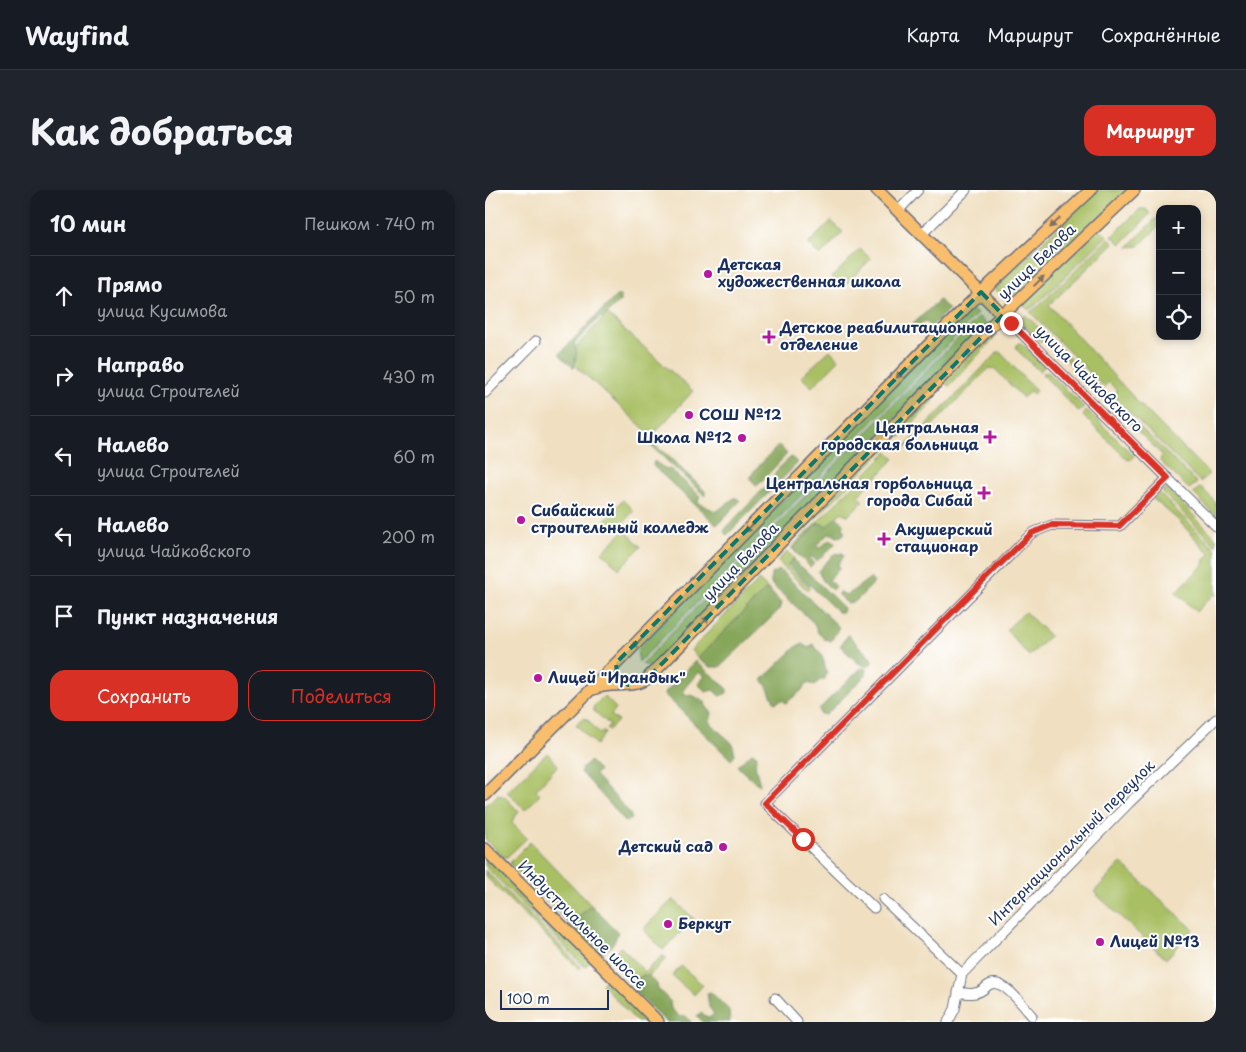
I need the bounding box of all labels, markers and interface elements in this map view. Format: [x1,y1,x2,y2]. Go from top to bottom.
text: Wayfind [25,17,129,53]
text: Карта [907,21,959,48]
text: Маршрут [987,21,1073,48]
text: Сохранённые [1101,21,1221,48]
text: Как добраться [30,104,294,157]
button: Маршрут [1084,105,1216,156]
map controls [1156,205,1201,340]
button: + [1156,205,1201,250]
text: 10 мин [50,207,126,239]
text: Пешком · 740 m [304,211,435,235]
street label: улица Белова [992,217,1081,304]
one-way arrow [1049,217,1061,229]
button: − [1156,250,1201,295]
place label: Детская художественная школа [717,252,901,292]
marker: Детская художественная школа [702,268,714,280]
text: Прямо [97,270,162,298]
one-way arrow [1033,275,1045,287]
icon: ahead [50,282,78,310]
text: 50 m [394,284,435,308]
button: locate [1156,295,1201,340]
text: улица Кусимова [97,298,227,322]
route end [1000,312,1023,335]
place label: Детское реабилитационное отделение [779,315,994,355]
street label: улица Чайковского [1031,319,1149,437]
marker: Детское реабилитационное отделение [762,330,776,344]
text: Направо [97,350,184,378]
icon: right [50,362,78,390]
text: 430 m [383,364,435,388]
one-way arrow [895,367,907,379]
text: улица Строителей [97,378,240,402]
place label: СОШ №12 [699,402,782,425]
marker: СОШ №12 [683,409,695,421]
place label: Центральная городская больница [821,415,980,455]
place label: Школа №12 [637,425,732,448]
text: Налево [97,430,169,458]
marker: Центральная городская больница [983,430,997,444]
marker: Школа №12 [736,432,748,444]
icon: left [50,442,78,470]
text: 60 m [393,444,435,468]
text: улица Строителей [97,458,240,482]
place label: Центральная горбольница города Сибай [766,471,974,511]
marker: Центральная горбольница города Сибай [977,486,991,500]
place label: Сибайский строительный колледж [531,498,709,538]
text: Налево [97,510,169,538]
marker: Сибайский строительный колледж [515,514,527,526]
street label: улица Белова [696,516,784,605]
place label: Акушерский стационар [895,517,993,557]
one-way arrow [745,521,757,533]
icon: left [50,522,78,550]
text: 200 m [382,524,435,548]
marker: Акушерский стационар [877,532,891,546]
text: улица Чайковского [97,538,251,562]
icon: arrive [50,602,78,630]
text: Пункт назначения [97,602,278,630]
one-way arrow [698,616,710,628]
one-way arrow [631,637,643,649]
place label: Лицей "Ирандык" [548,665,686,688]
button: Сохранить [50,670,238,721]
button: Поделиться [248,670,435,721]
marker: Лицей "Ирандык" [532,672,544,684]
street label: Интернациональный переулок [983,754,1159,930]
route start [792,828,815,851]
place label: Детский сад [618,834,713,857]
marker: Детский сад [717,841,729,853]
street label: Индустриальное шоссе [513,854,653,994]
place label: Беркут [678,911,732,934]
marker: Беркут [662,918,674,930]
place label: Лицей №13 [1110,929,1200,952]
marker: Лицей №13 [1094,936,1106,948]
scale bar [500,987,609,1010]
text: 100 m [507,988,550,1009]

